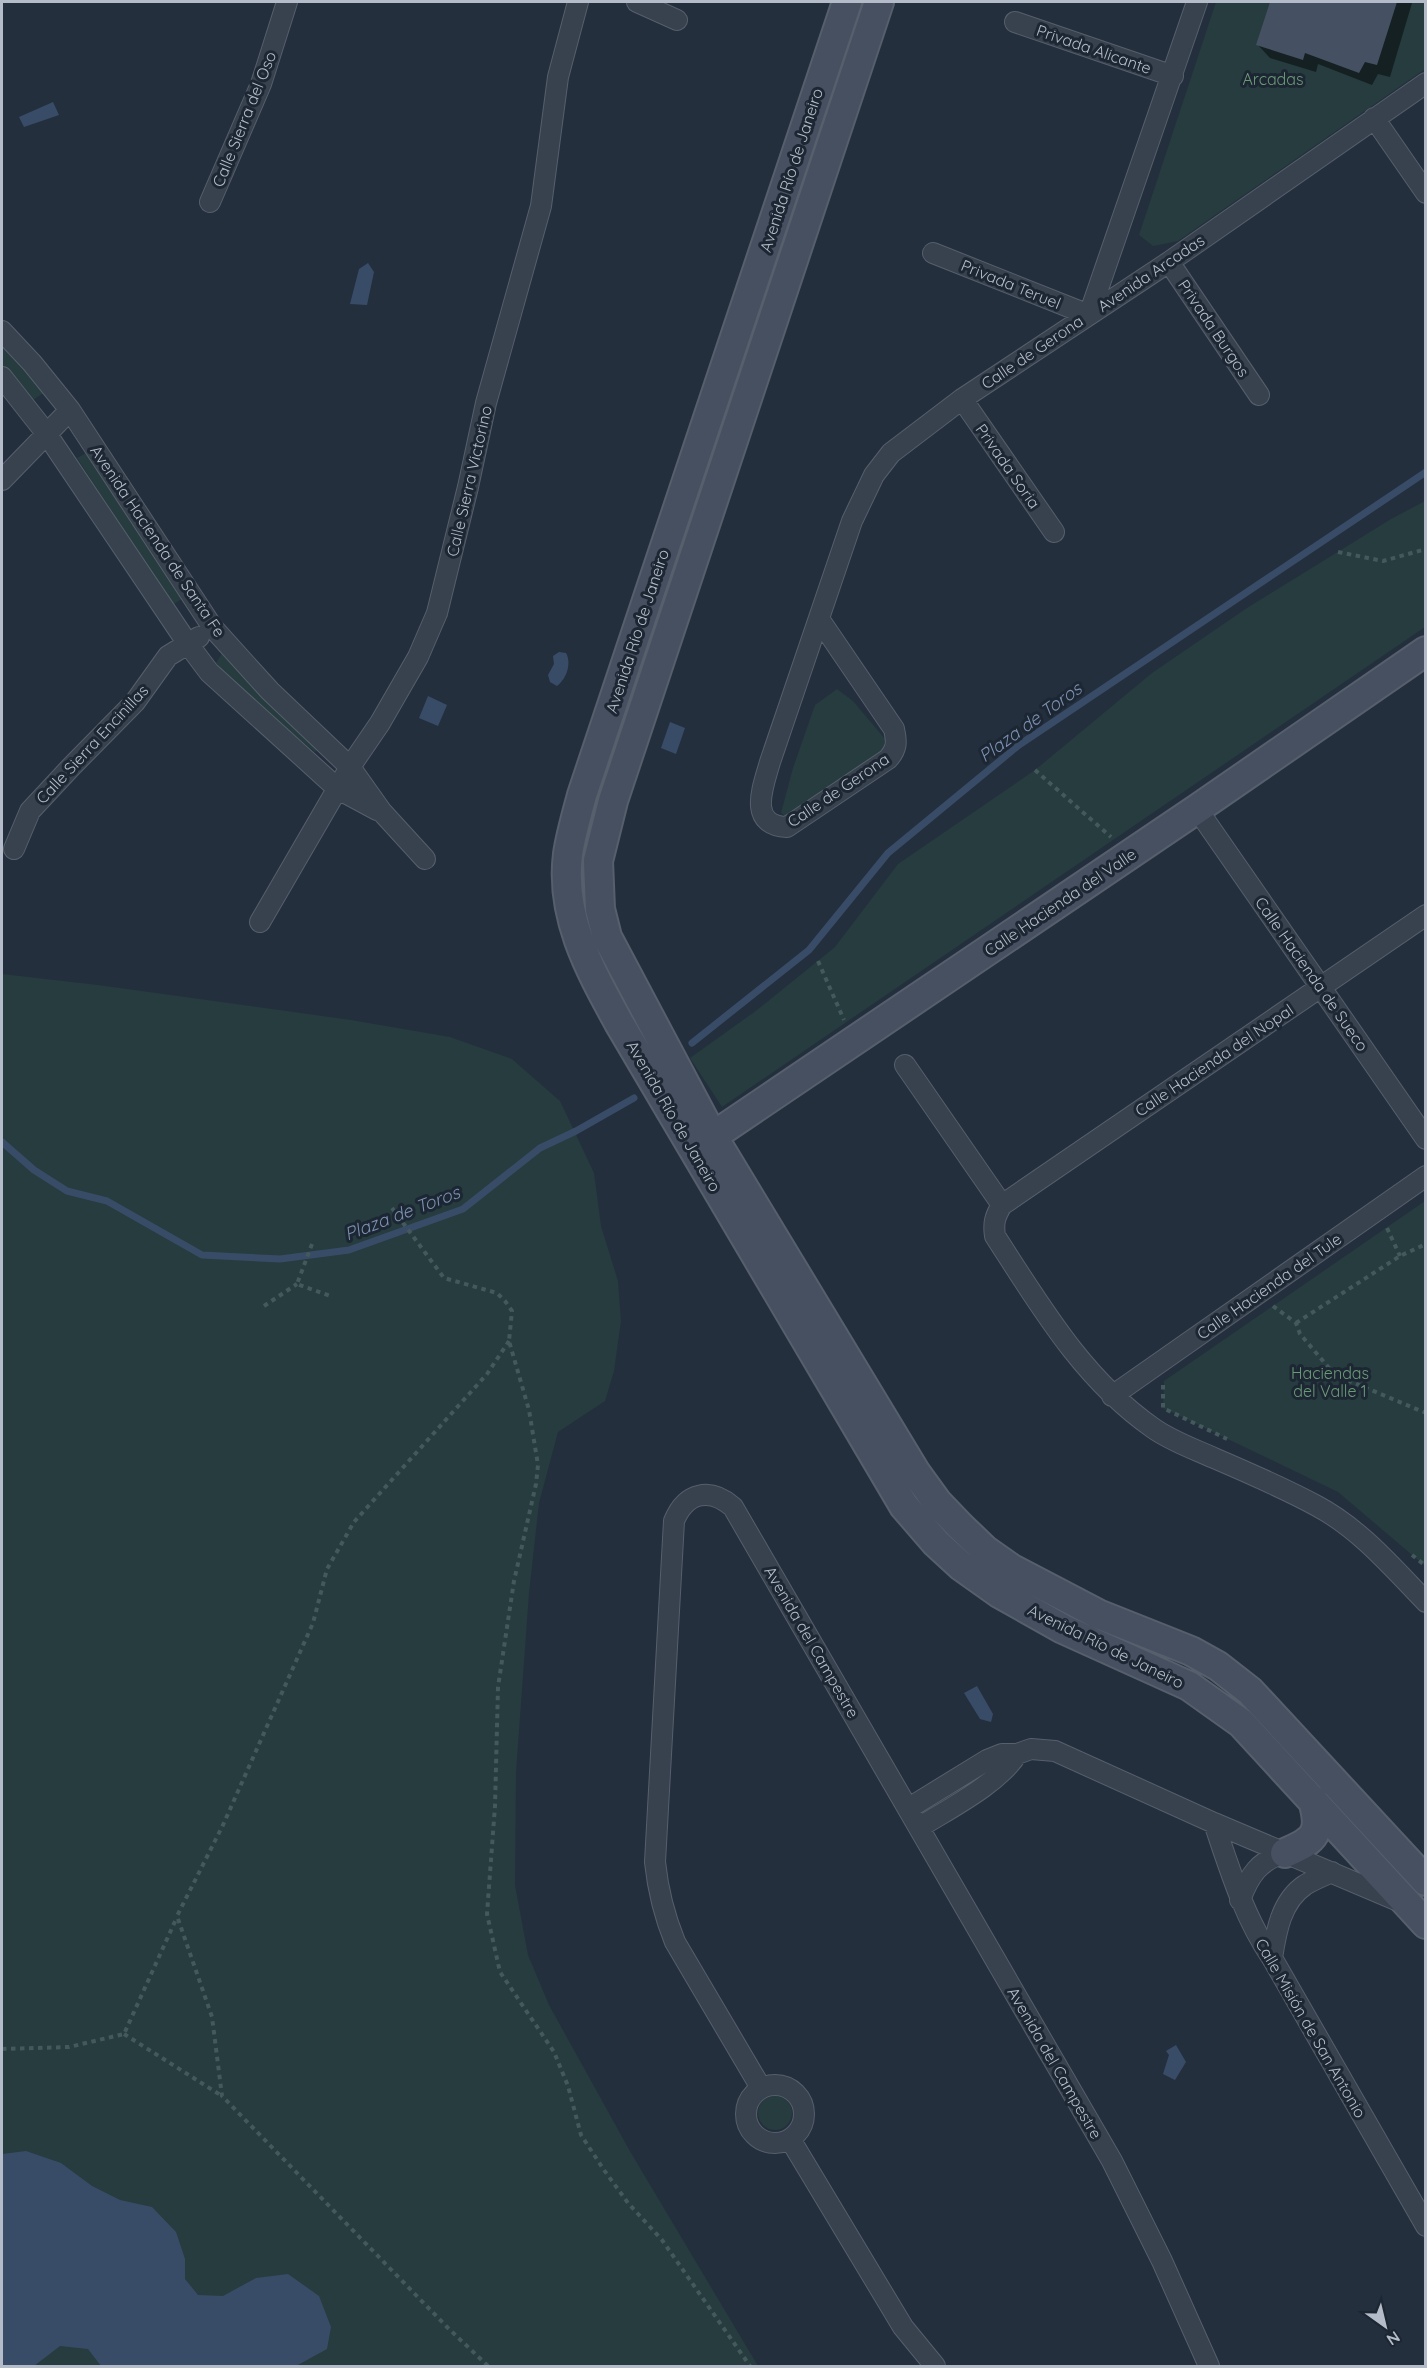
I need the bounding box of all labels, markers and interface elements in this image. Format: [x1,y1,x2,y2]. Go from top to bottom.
street label: Privada Alicante [1034,20,1154,78]
street label: Calle Sierra del Oso [208,48,280,190]
park label: Arcadas [1242,69,1304,89]
street label: Avenida Río de Janeiro [755,86,827,254]
street label: Avenida Arcadas [1094,230,1208,316]
street label: Privada Teruel [958,255,1064,313]
street label: Privada Burgos [1174,275,1254,381]
street label: Calle de Gerona [977,311,1087,393]
street label: Calle Sierra Victorino [442,404,496,558]
street label: Privada Soria [971,420,1045,512]
street label: Avenida Hacienda de Santa Fe [86,441,230,641]
street label: Avenida Río de Janeiro [601,547,673,715]
water label: Plaza de Toros [974,676,1087,767]
street label: Calle Sierra Encinillas [32,680,152,808]
street label: Calle de Gerona [783,749,893,831]
street label: Calle Hacienda del Valle [980,844,1140,960]
street label: Calle Hacienda de Sueco [1251,893,1373,1055]
street label: Calle Hacienda del Nopal [1131,999,1297,1121]
street label: Avenida Río de Janeiro [623,1037,725,1195]
water label: Plaza de Toros [341,1180,464,1246]
street label: Calle Hacienda del Tule [1193,1229,1345,1343]
park label: Haciendas del Valle 1 [1291,1363,1369,1401]
street label: Avenida del Campestre [760,1563,864,1721]
street label: Avenida Río de Janeiro [1025,1600,1187,1692]
street label: Calle Misión de San Antonio [1251,1935,1371,2121]
street label: Avenida del Campestre [1003,1984,1107,2142]
north arrow [1355,2296,1415,2356]
text: N [1383,2327,1404,2350]

